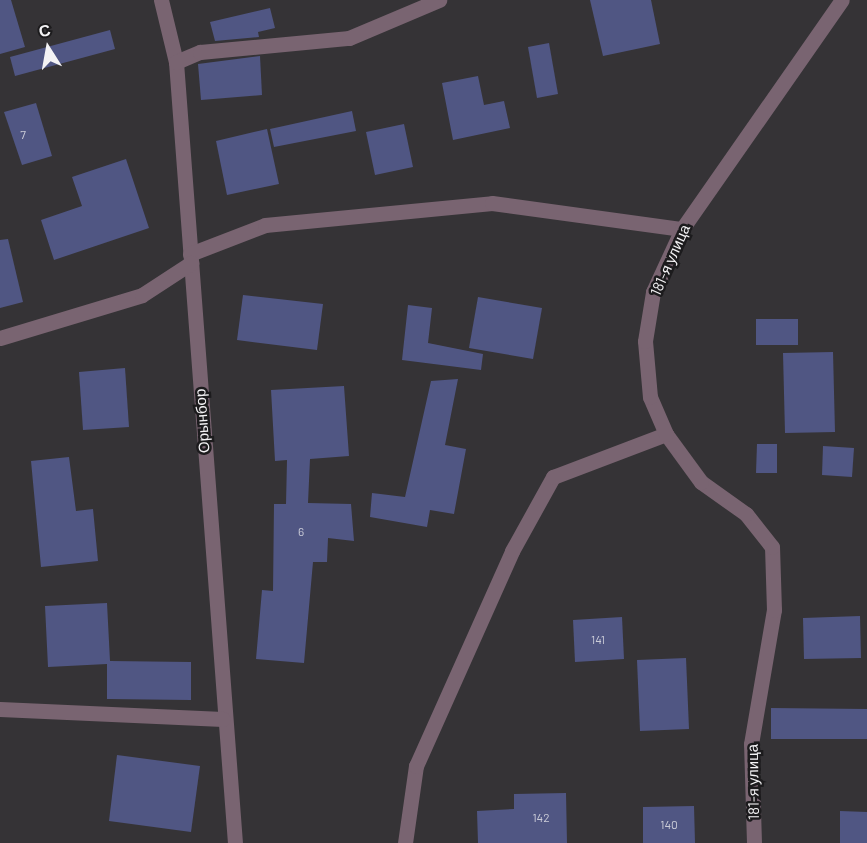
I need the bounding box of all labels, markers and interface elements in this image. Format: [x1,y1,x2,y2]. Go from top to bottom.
north arrow [18,18,78,78]
text: С [37,19,52,40]
house number: 7 [20,128,26,142]
street label: 181-я улица [646,222,694,298]
street label: Орынбор [191,388,213,454]
house number: 6 [298,525,304,539]
house number: 141 [591,633,605,647]
street label: 181-я улица [743,744,763,820]
house number: 142 [532,811,550,825]
house number: 140 [660,818,678,832]

